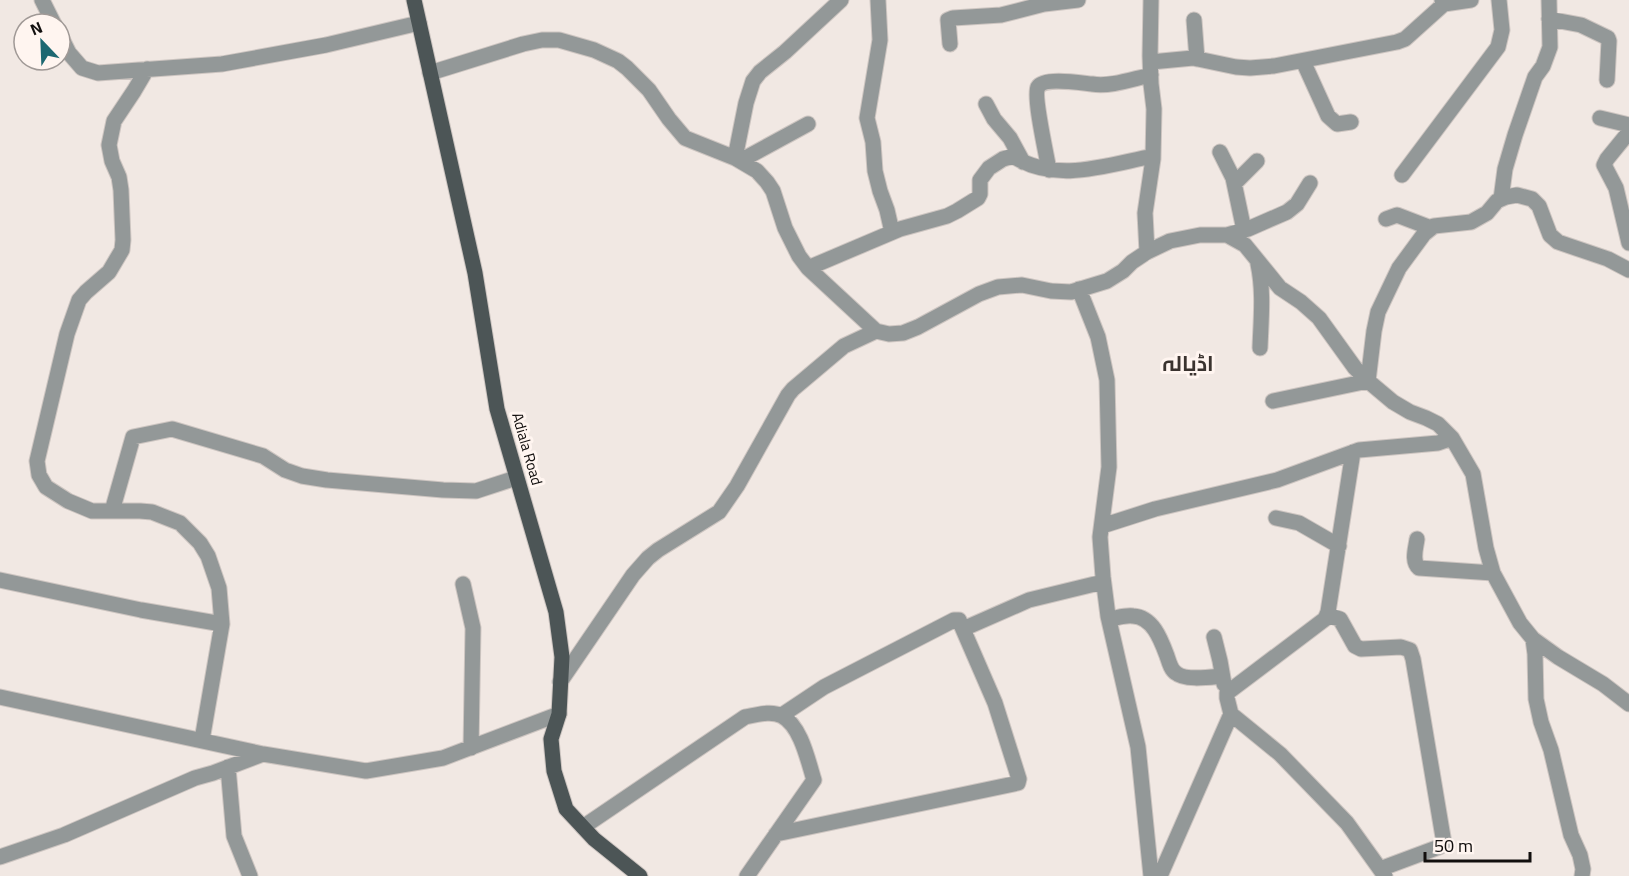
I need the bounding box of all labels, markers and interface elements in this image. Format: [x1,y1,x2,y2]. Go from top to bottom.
north arrow [12,12,72,72]
text: N [25,12,47,44]
district label: اڈیالہ [1162,344,1214,383]
street label: Adiala Road [503,409,552,489]
scale bar [1425,825,1530,863]
text: 50 m [1434,829,1473,862]

